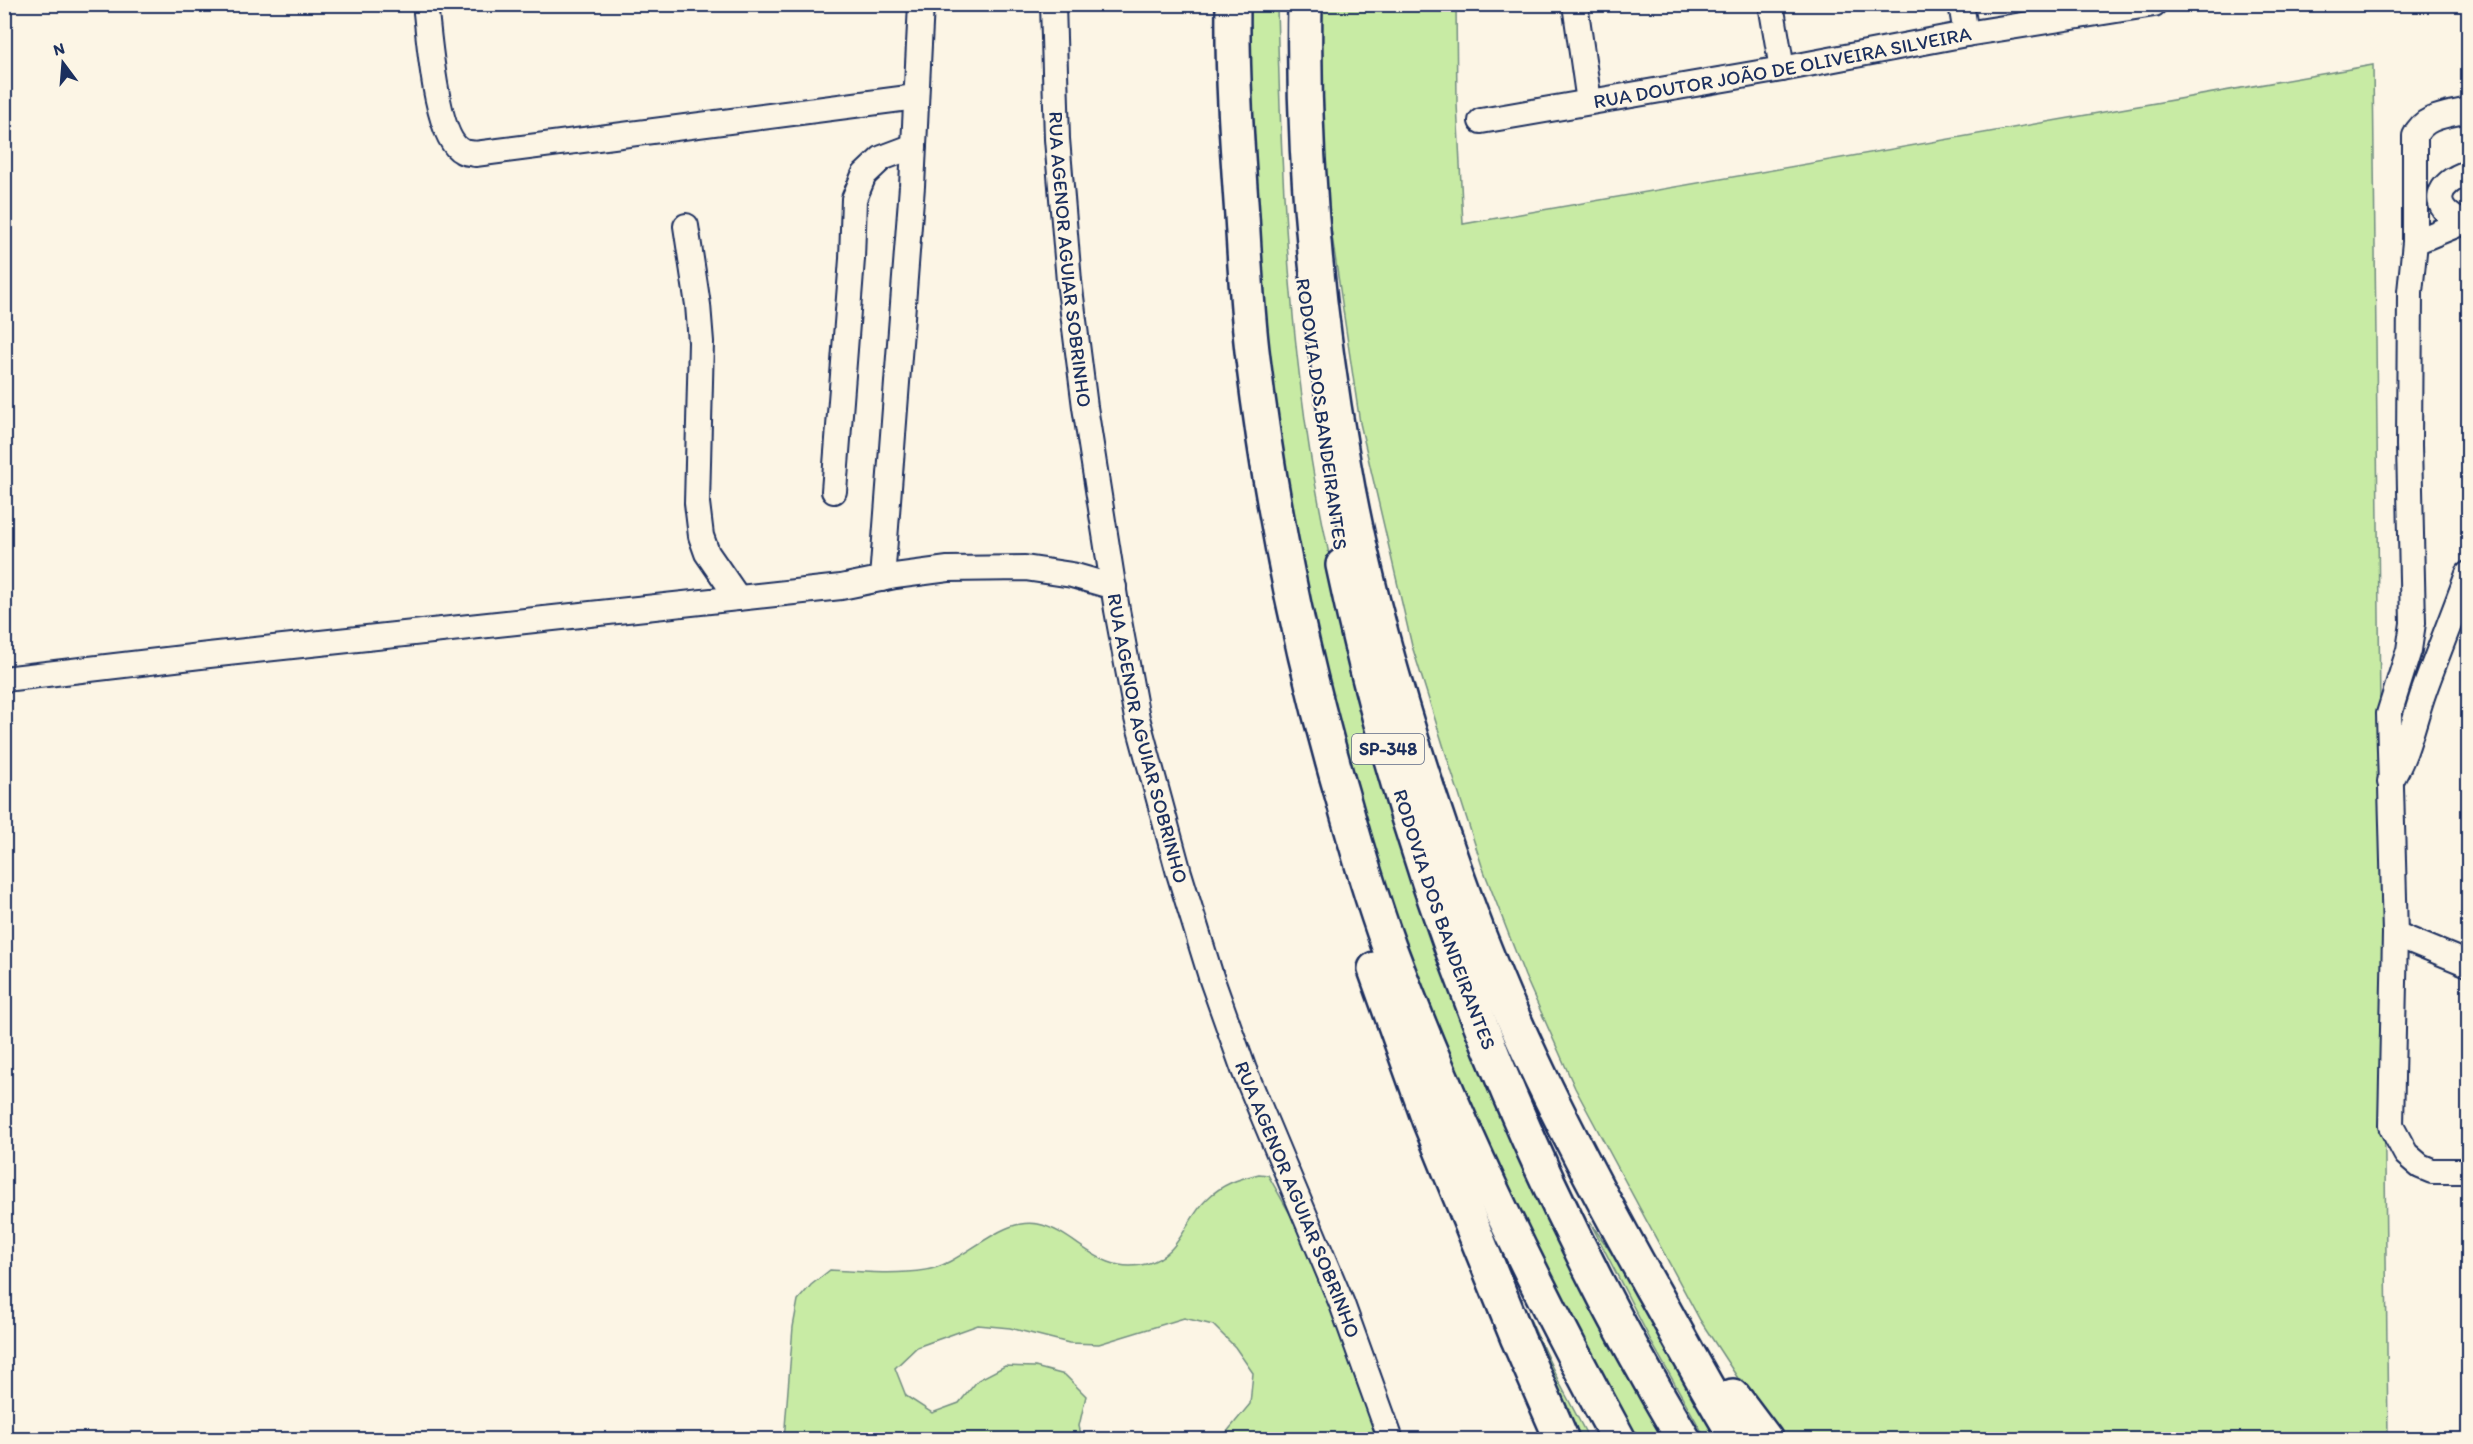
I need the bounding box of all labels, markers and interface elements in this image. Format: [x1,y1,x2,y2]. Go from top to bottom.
street label: RUA DOUTOR JOÃO DE OLIVEIRA SILVEIRA [1592,21,1973,113]
north arrow [33,33,93,93]
text: N [51,38,67,60]
street label: RUA AGENOR AGUIAR SOBRINHO [1044,111,1097,409]
street label: RODOVIA DOS BANDEIRANTES [1291,277,1353,551]
street label: RUA AGENOR AGUIAR SOBRINHO [1103,592,1193,886]
road number: SP-348 [1352,734,1424,764]
street label: RODOVIA DOS BANDEIRANTES [1388,786,1501,1053]
street label: RUA AGENOR AGUIAR SOBRINHO [1230,1058,1365,1341]

